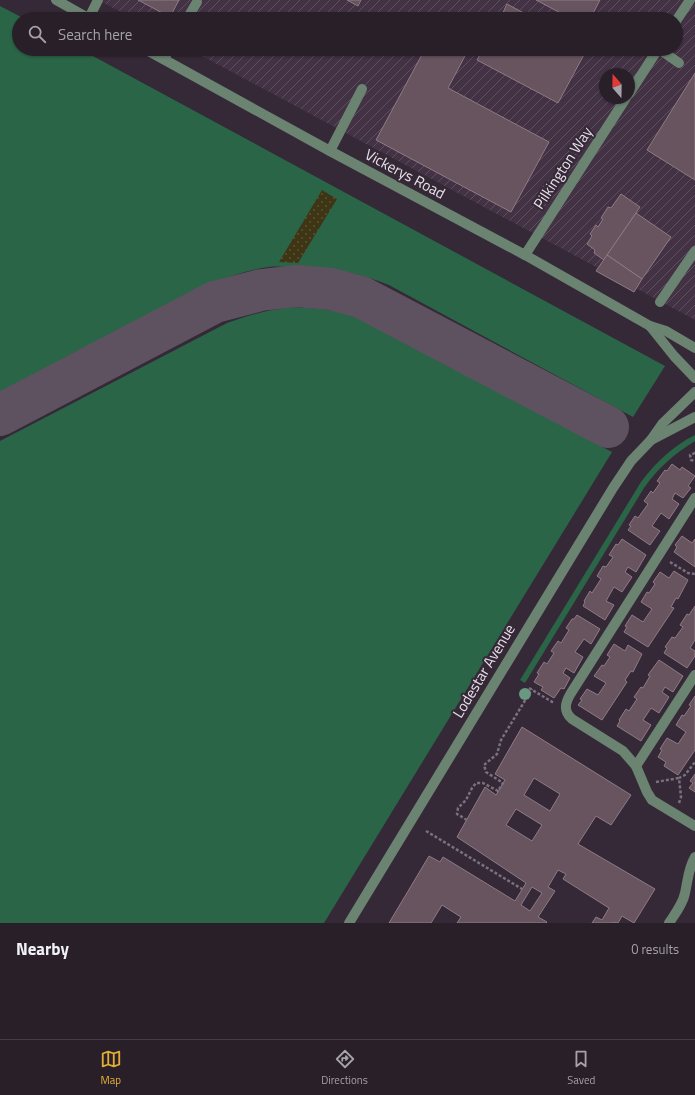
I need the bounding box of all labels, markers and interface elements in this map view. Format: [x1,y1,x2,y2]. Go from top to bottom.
search box [12,12,683,56]
icon: search [26,23,48,45]
text: Search here [58,23,132,46]
north arrow [599,68,635,104]
street label: Pilkington Way [527,122,598,213]
street label: Vickerys Road [361,143,450,204]
street label: Lodestar Avenue [446,620,521,722]
text: Nearby [16,936,69,962]
text: 0 results [631,939,679,959]
tab: Map [100,1048,122,1088]
tab: Directions [321,1048,368,1088]
tab: Saved [567,1048,595,1088]

